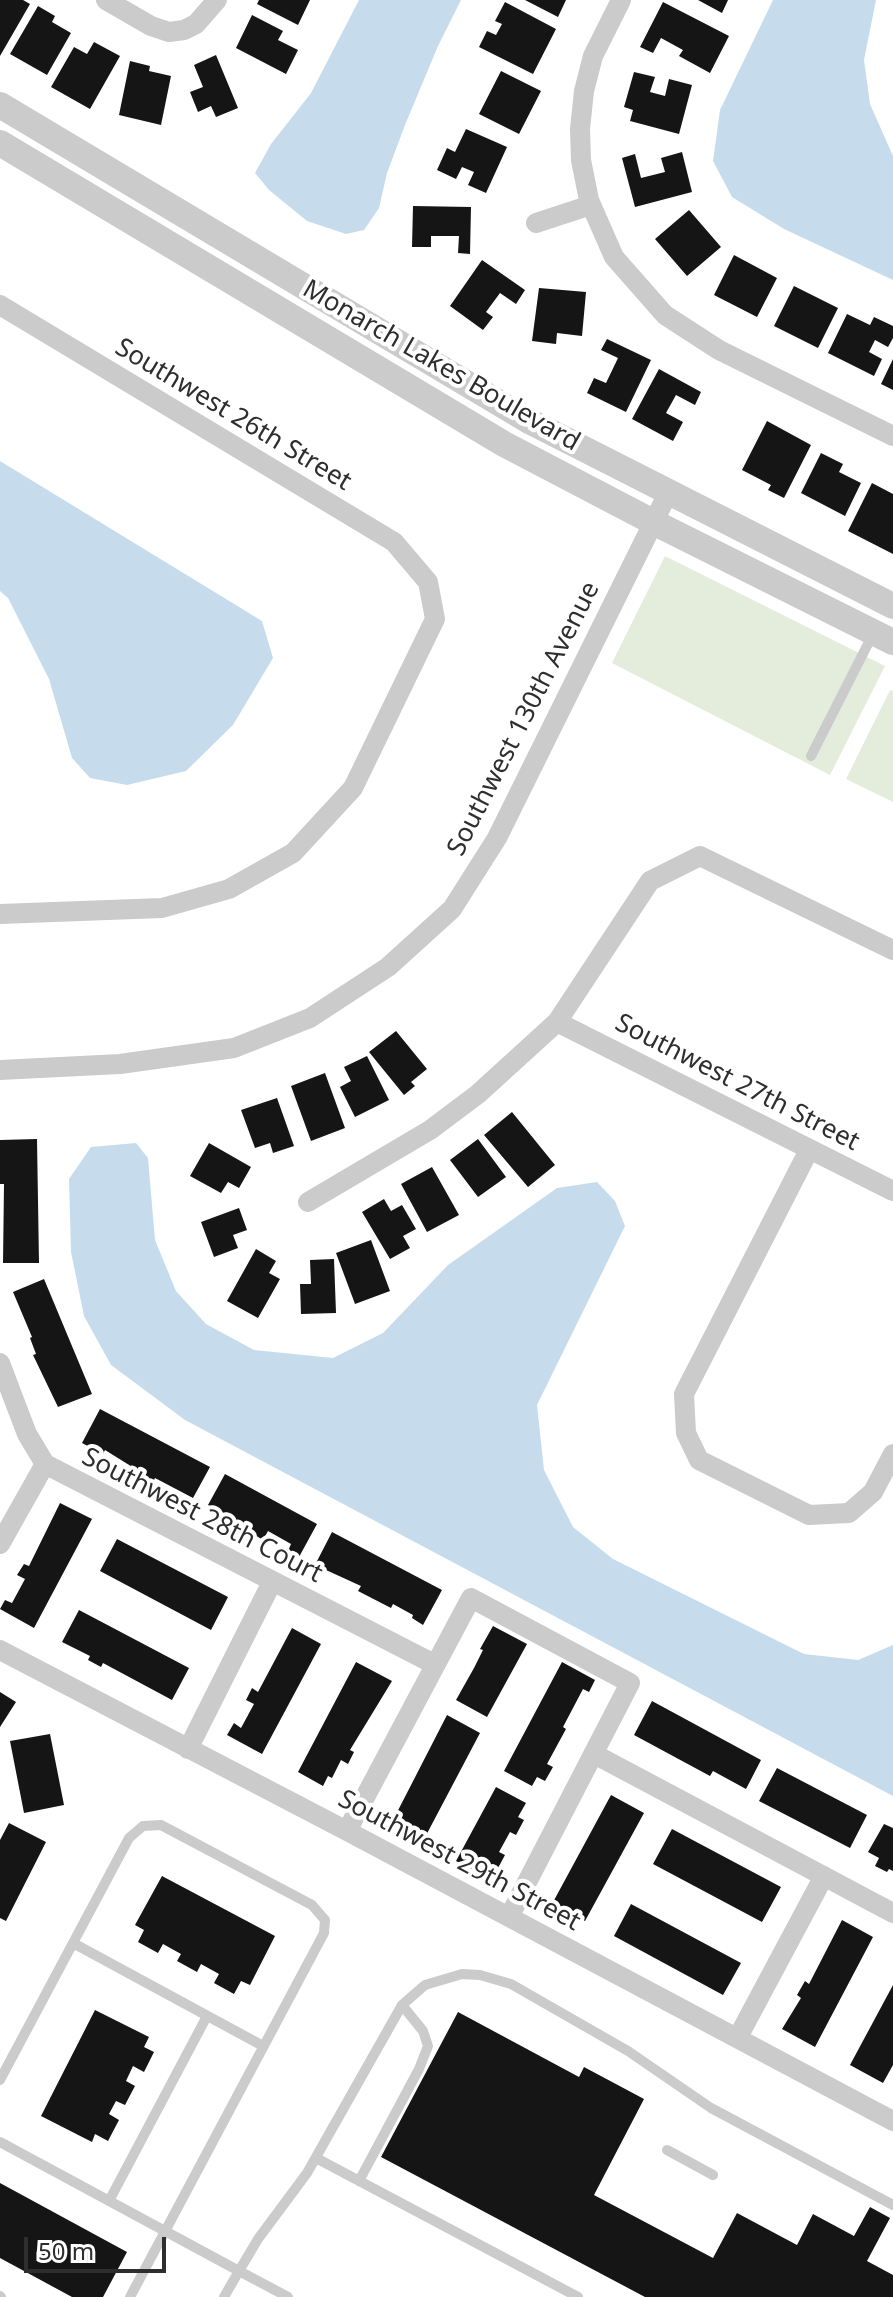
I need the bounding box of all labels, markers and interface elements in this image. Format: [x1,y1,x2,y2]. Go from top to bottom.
street label: Monarch Lakes Boulevard [297,274,585,458]
street label: Southwest 26th Street [109,332,357,498]
street label: Southwest 130th Avenue [441,577,607,861]
street label: Southwest 27th Street [610,1008,864,1158]
street label: Southwest 28th Court [77,1442,327,1590]
street label: Southwest 29th Street [333,1784,585,1938]
scale bar [28,2221,170,2271]
text: 50 m [38,2234,94,2267]

